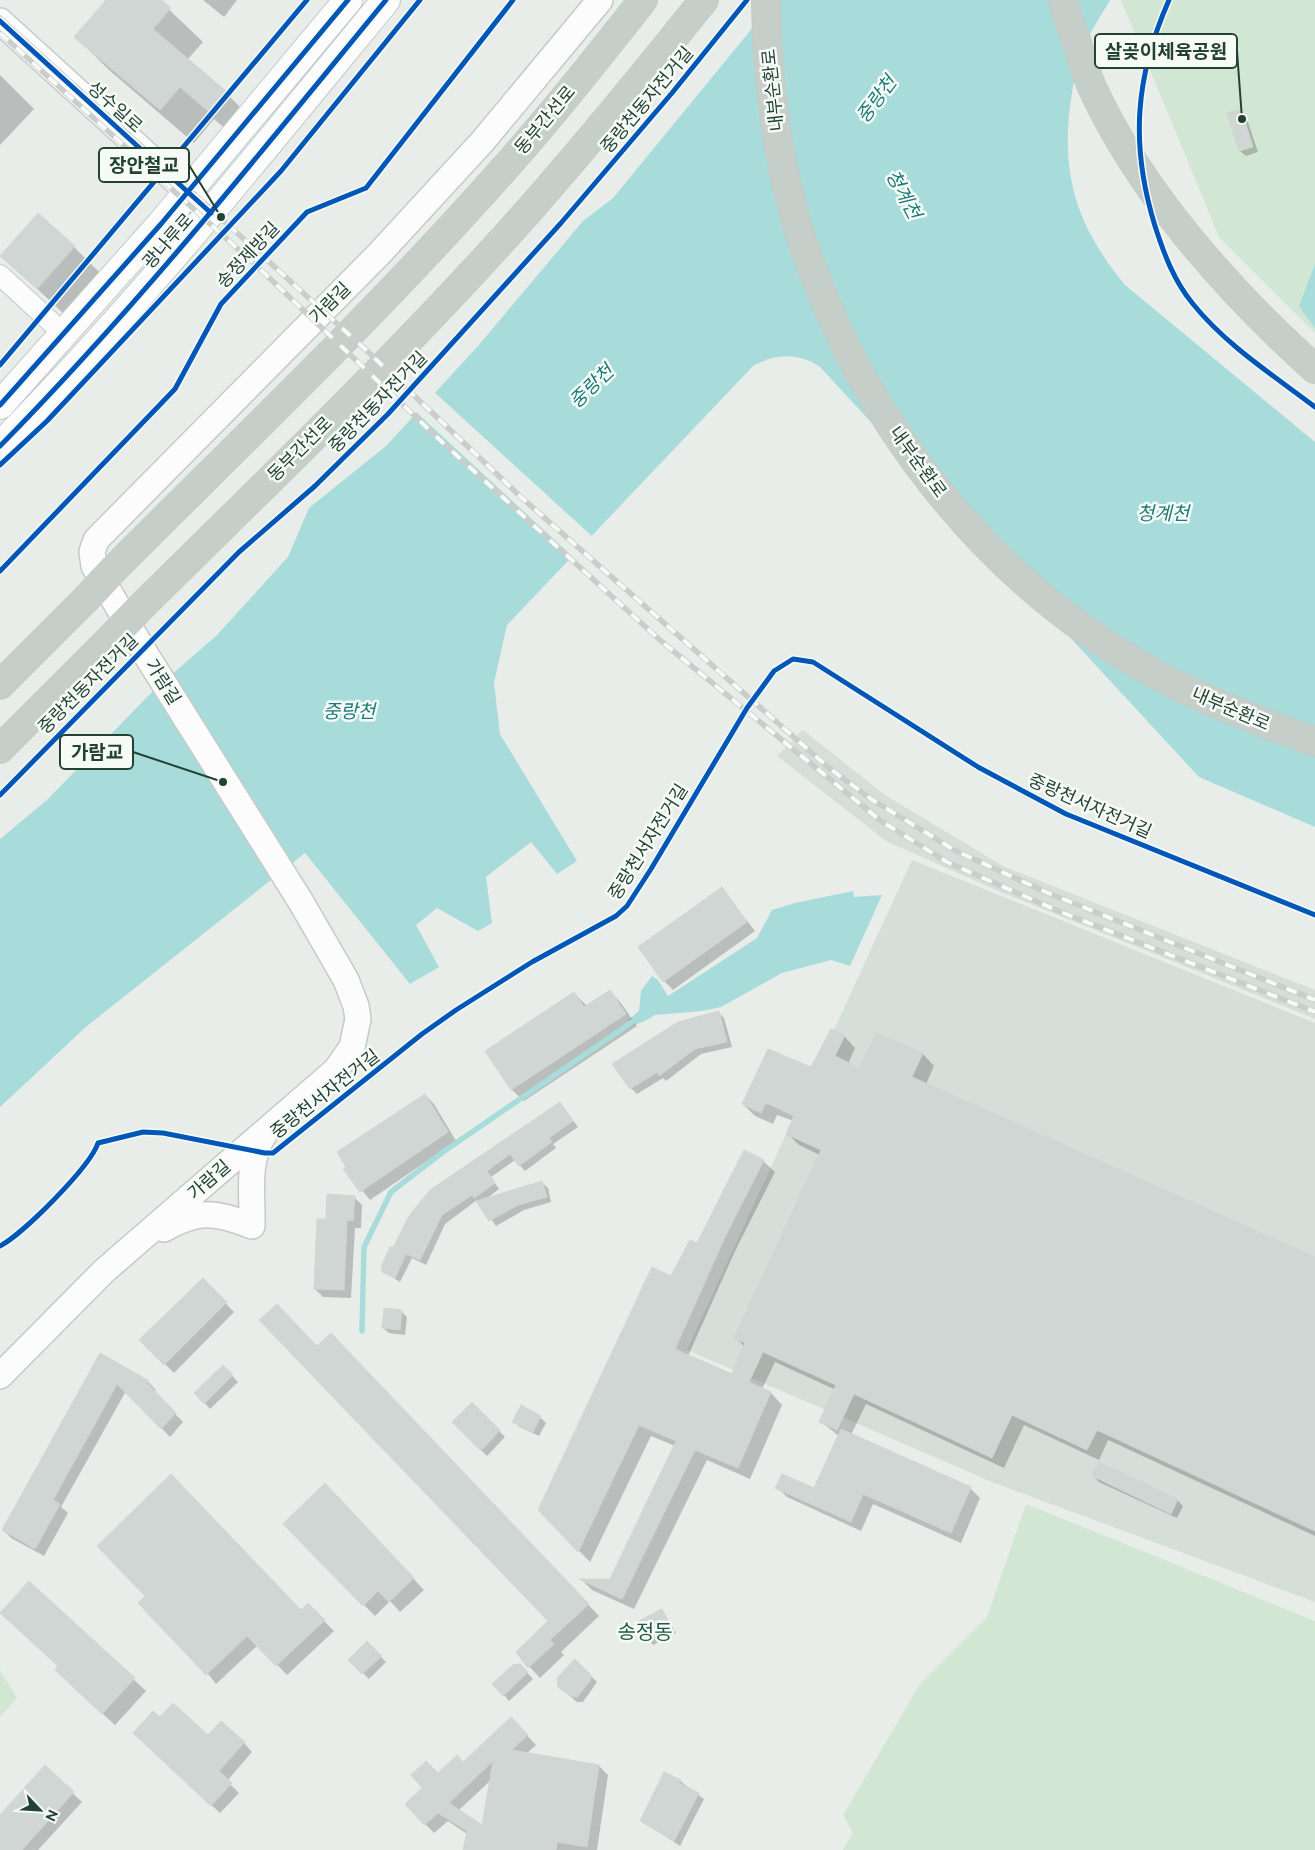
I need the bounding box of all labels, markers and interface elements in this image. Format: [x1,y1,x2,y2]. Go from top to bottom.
callout: 살곶이체육공원 [1095,34,1237,68]
text: 살곶이체육공원 [1105,40,1227,62]
street label: 중랑천동자전거길 [596,42,697,157]
street label: 내부순환로 [758,48,787,132]
water label: 중랑천 [851,70,901,127]
street label: 성수일로 [84,77,147,137]
street label: 동부간선로 [510,81,579,158]
callout: 장안철교 [99,148,189,182]
text: 장안철교 [109,154,179,176]
water label: 청계천 [882,166,927,224]
street label: 광나루로 [138,209,197,273]
street label: 송정제방길 [212,217,284,292]
street label: 가람길 [305,278,355,328]
street label: 중랑천동자전거길 [324,347,431,457]
water label: 중랑천 [564,359,619,412]
street label: 동부간선로 [263,412,336,485]
street label: 내부순환로 [886,422,951,501]
water label: 청계천 [1137,502,1191,524]
street label: 중랑천동자전거길 [33,629,142,738]
street label: 가람길 [141,655,185,708]
street label: 내부순환로 [1189,683,1273,734]
water label: 중랑천 [323,700,377,722]
callout: 가람교 [60,735,133,769]
text: 가람교 [71,741,123,763]
street label: 중랑천서자전거길 [1025,769,1155,842]
street label: 중랑천서자전거길 [604,780,692,903]
street label: 중랑천서자전거길 [266,1045,383,1143]
street label: 가람길 [183,1155,234,1204]
district label: 송정동 [617,1620,673,1644]
north arrow [15,1785,65,1835]
text: N [42,1807,61,1824]

